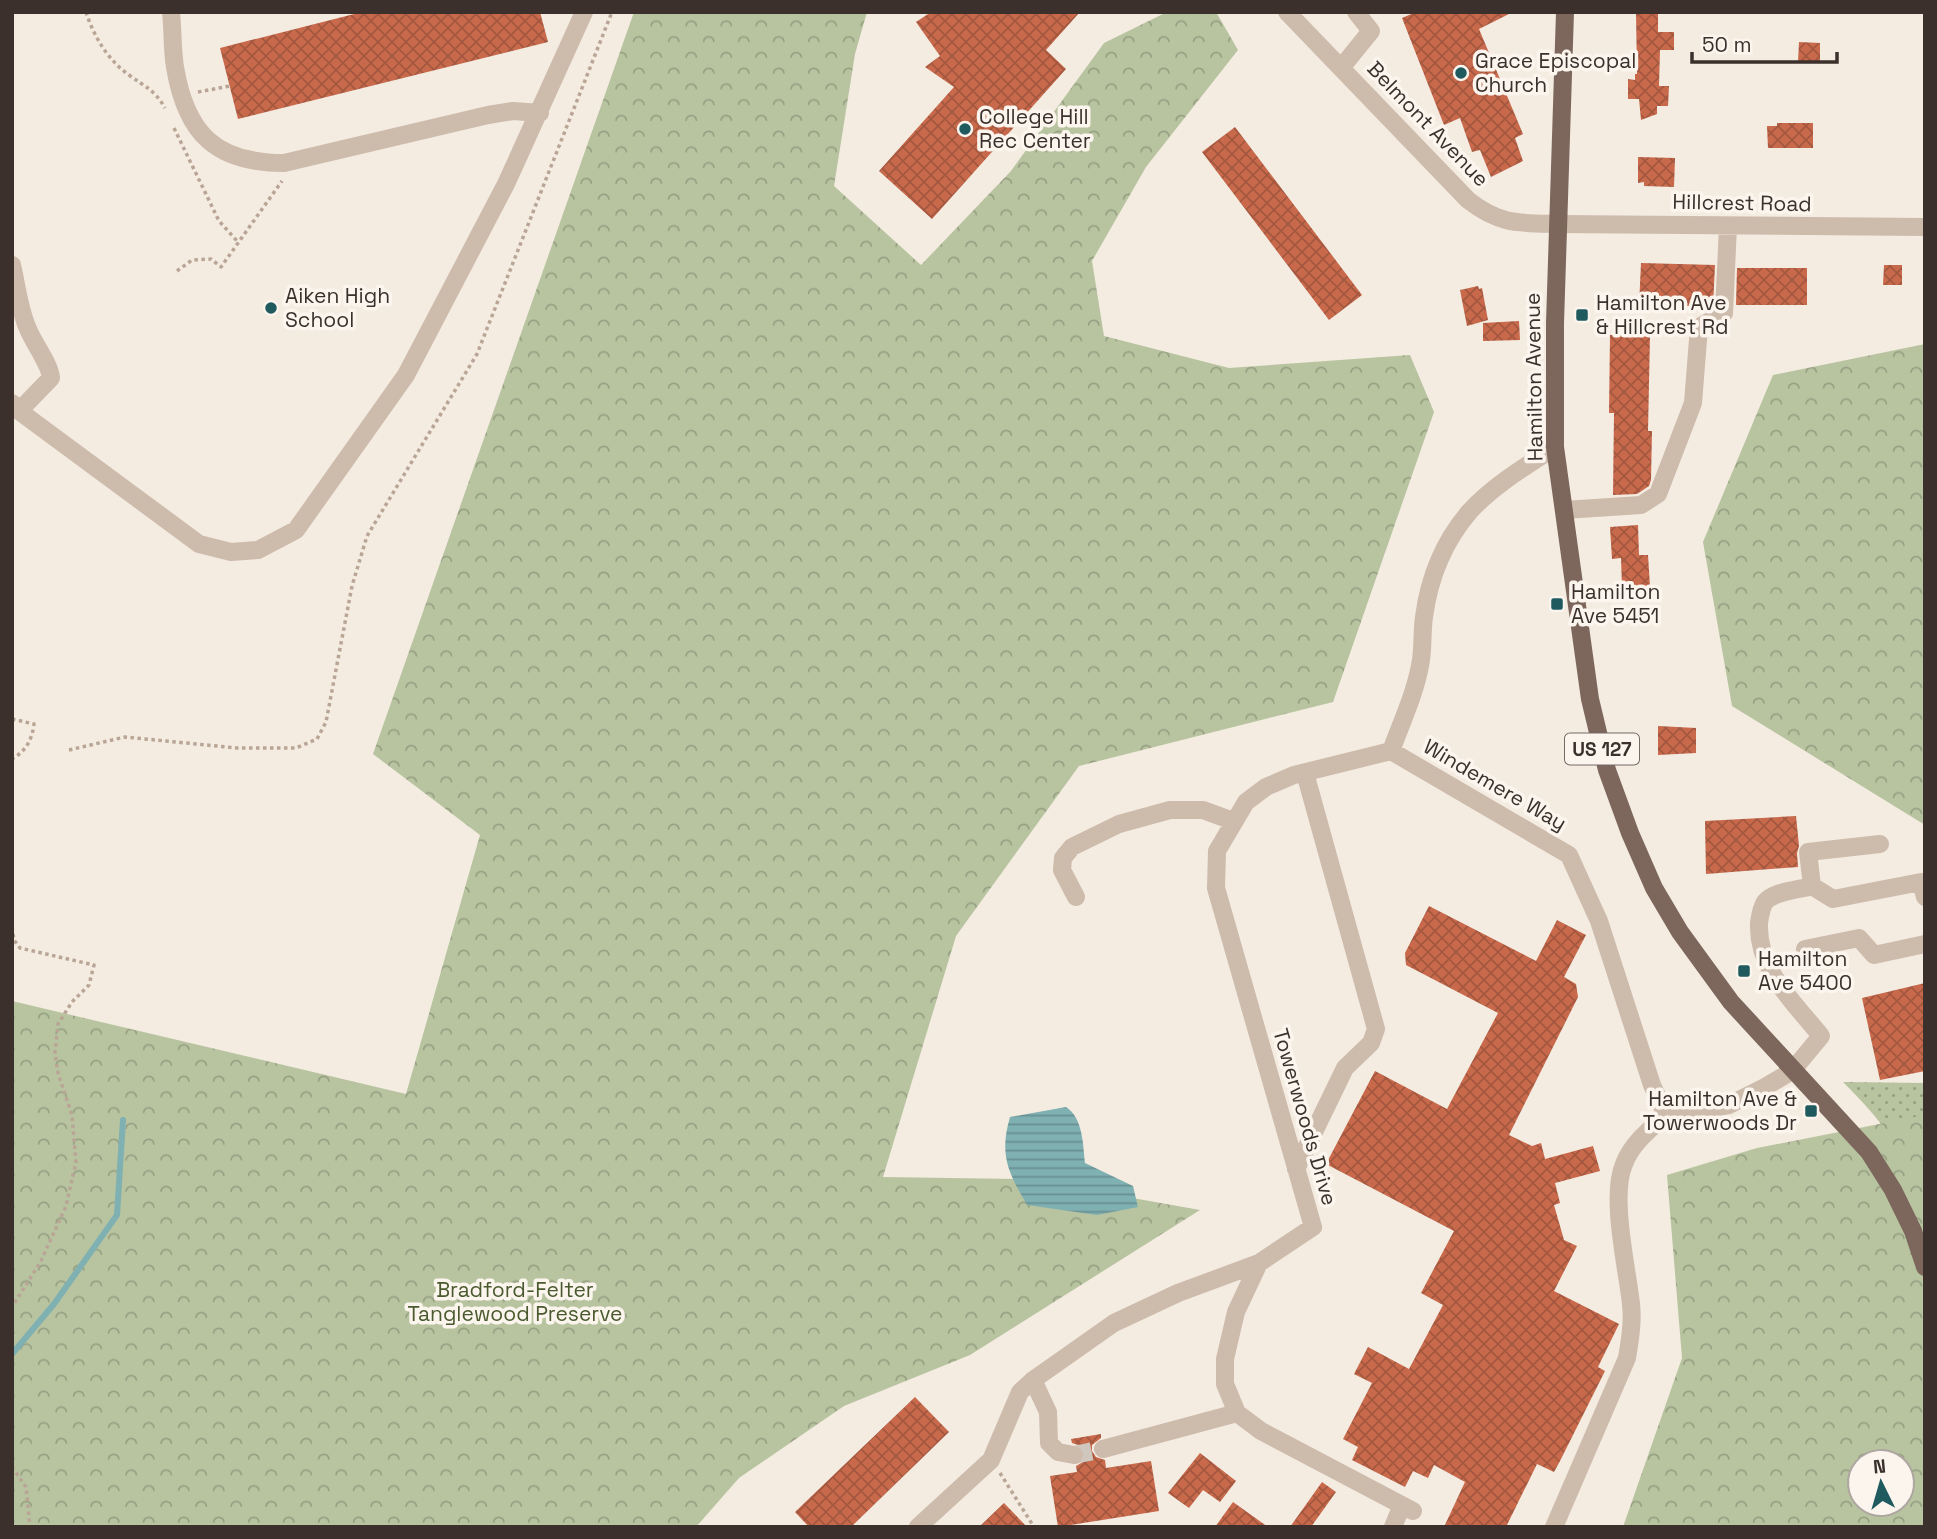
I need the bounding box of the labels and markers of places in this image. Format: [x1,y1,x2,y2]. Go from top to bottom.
place label: Grace Episcopal Church [1475,47,1636,98]
marker: Grace Episcopal Church [1453,65,1469,81]
place label: College Hill Rec Center [979,103,1091,154]
marker: College Hill Rec Center [957,121,973,137]
place label: Aiken High School [285,282,390,333]
place label: Hamilton Ave & Hillcrest Rd [1596,289,1728,340]
marker: Aiken High School [263,300,279,316]
marker: Hamilton Ave & Hillcrest Rd [1574,307,1590,323]
place label: Hamilton Ave 5451 [1571,578,1660,629]
marker: Hamilton Ave 5451 [1549,596,1565,612]
place label: Hamilton Ave 5400 [1758,945,1852,996]
marker: Hamilton Ave 5400 [1736,963,1752,979]
place label: Hamilton Ave & Towerwoods Dr [1643,1085,1797,1136]
marker: Hamilton Ave & Towerwoods Dr [1803,1103,1819,1119]

